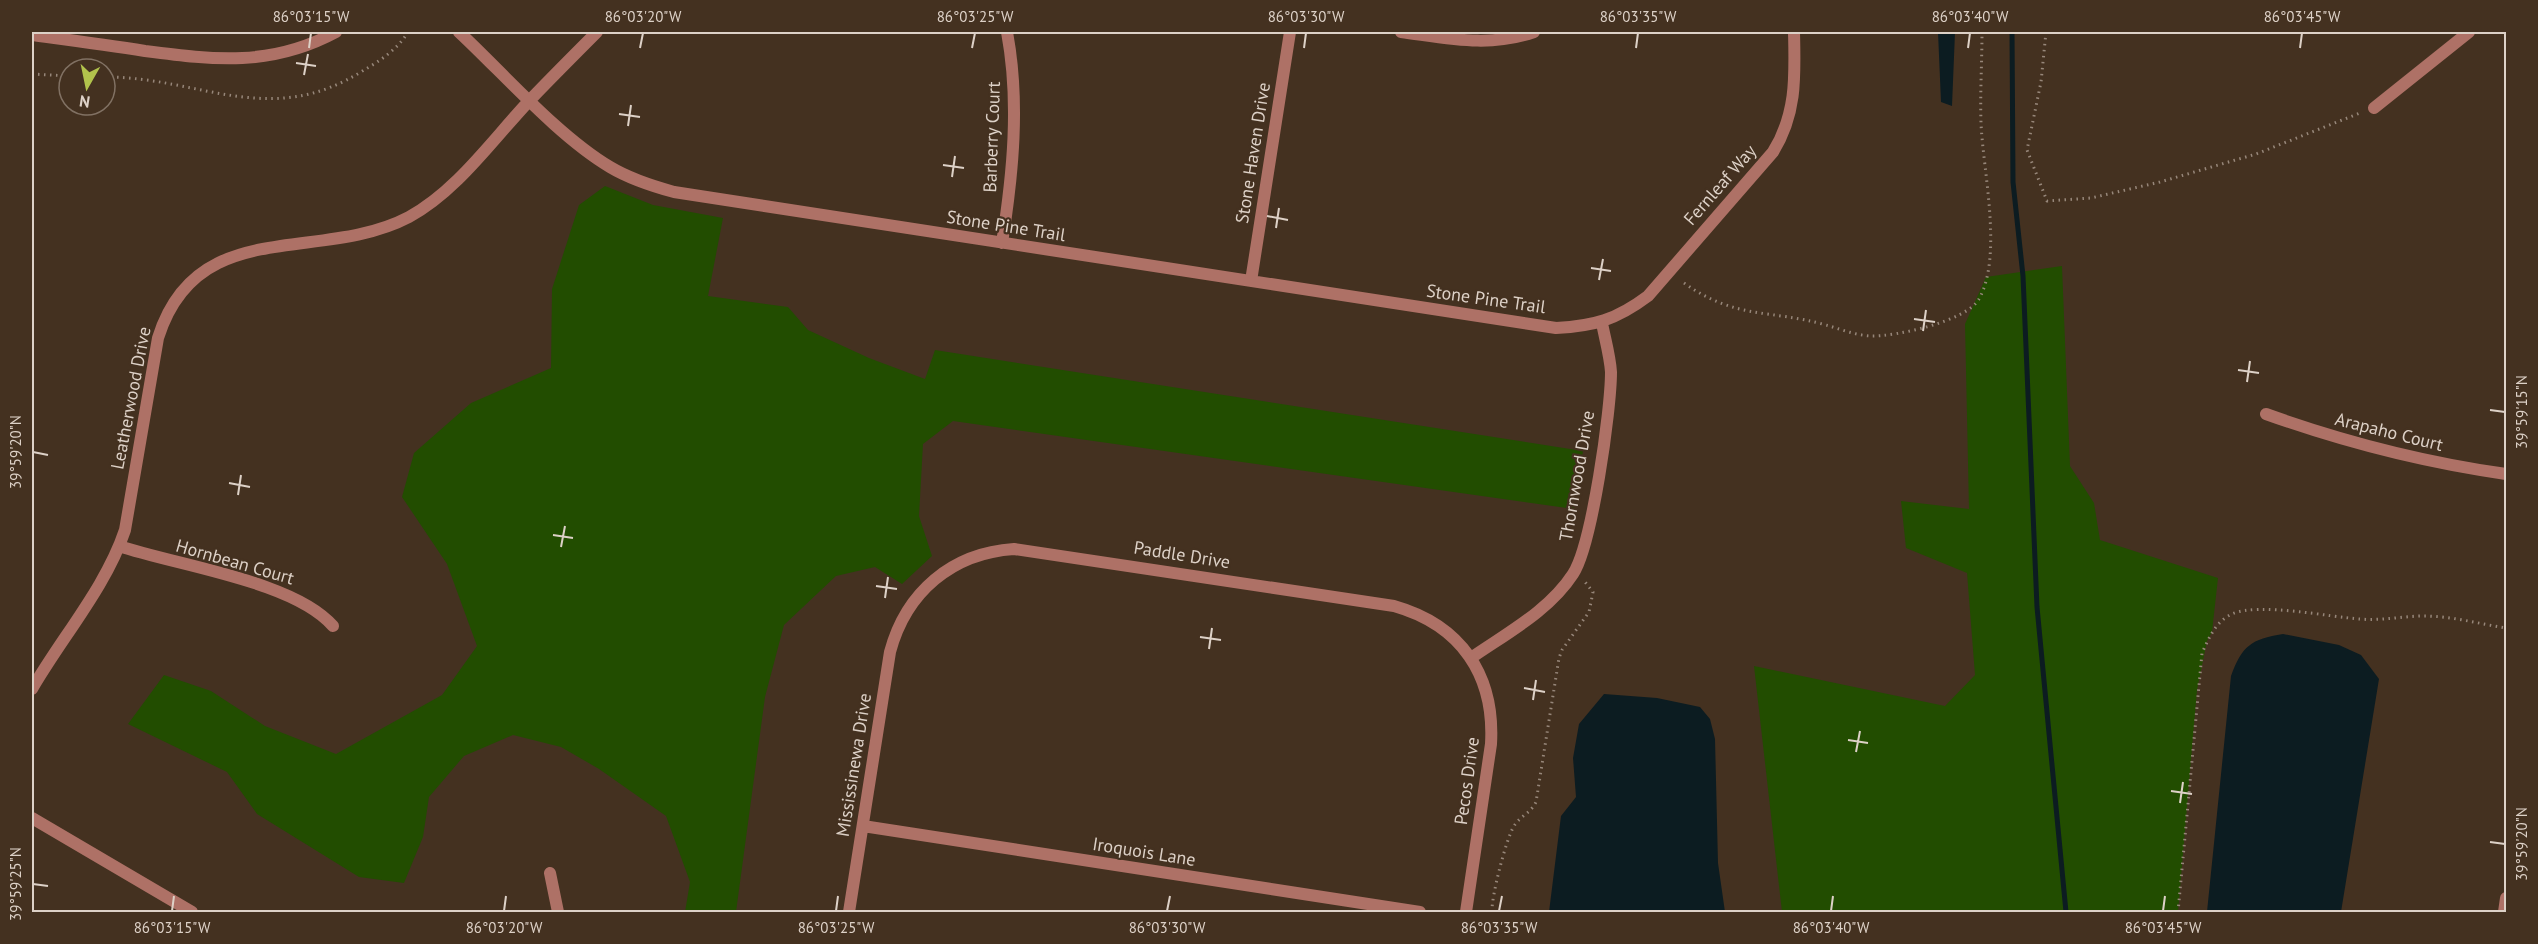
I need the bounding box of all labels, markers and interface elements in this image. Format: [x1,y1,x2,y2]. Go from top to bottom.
text: 86°03'15"W [273,7,350,26]
text: 86°03'20"W [605,7,682,26]
text: 86°03'25"W [937,7,1014,26]
text: 86°03'30"W [1268,7,1345,26]
text: 86°03'35"W [1600,7,1677,26]
text: 86°03'40"W [1932,7,2009,26]
text: 86°03'45"W [2264,7,2341,26]
north arrow [57,57,117,117]
street label: Barberry Court [978,81,1005,193]
street label: Stone Haven Drive [1230,81,1275,225]
text: N [78,91,91,113]
street label: Fernleaf Way [1678,139,1761,230]
street label: Stone Pine Trail [945,205,1068,246]
street label: Stone Pine Trail [1425,279,1548,318]
street label: Leatherwood Drive [105,325,156,471]
text: 39°59'15"N [2512,375,2531,449]
street label: Arapaho Court [2333,407,2445,456]
street label: Thornwood Drive [1554,409,1599,543]
text: 39°59'20"N [6,415,25,489]
street label: Hornbean Court [173,534,297,589]
street label: Paddle Drive [1132,536,1232,573]
street label: Mississinewa Drive [831,691,876,838]
street label: Pecos Drive [1449,736,1484,826]
text: 39°59'20"N [2512,807,2531,881]
street label: Iroquois Lane [1091,832,1197,871]
text: 39°59'25"N [6,847,25,921]
text: 86°03'15"W [134,918,211,937]
text: 86°03'20"W [466,918,543,937]
text: 86°03'25"W [798,918,875,937]
text: 86°03'30"W [1129,918,1206,937]
text: 86°03'35"W [1461,918,1538,937]
text: 86°03'40"W [1793,918,1870,937]
text: 86°03'45"W [2125,918,2202,937]

